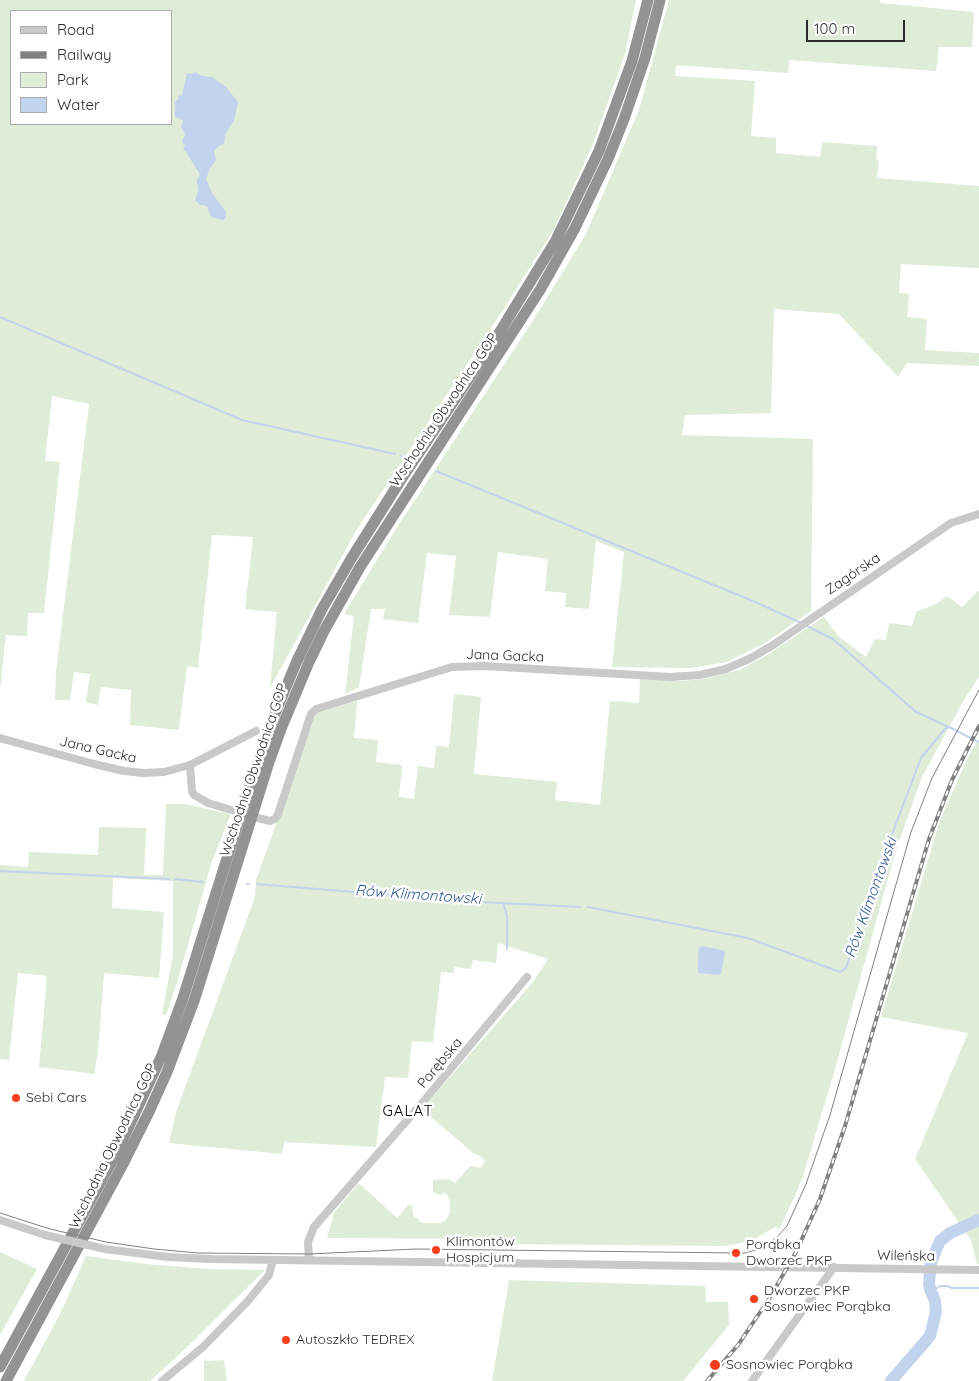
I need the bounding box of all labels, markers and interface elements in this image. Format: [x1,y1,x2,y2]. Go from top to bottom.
legend [10,10,172,125]
scale bar [809,10,908,42]
text: 100 m [814,19,855,38]
text: Road [57,20,94,39]
text: Railway [57,45,112,64]
text: Park [57,70,89,89]
text: Water [57,95,100,114]
street label: Wschodnia Obwodnica GOP [386,330,502,490]
street label: Zagórska [822,550,884,598]
street label: Jana Gacka [465,646,545,666]
street label: Wschodnia Obwodnica GOP [216,681,292,859]
street label: Jana Gacka [58,733,138,767]
water label: Rów Klimontowski [841,836,901,960]
water label: Rów Klimontowski [354,882,482,908]
street label: Porębska [414,1034,466,1092]
street label: Wschodnia Obwodnica GOP [66,1061,160,1231]
place label: Sebi Cars [26,1090,87,1106]
marker: Sebi Cars [10,1092,22,1104]
district label: GALAT [382,1102,434,1120]
place label: Klimontów Hospicjum [446,1234,515,1266]
place label: Porąbka Dworzec PKP [746,1237,832,1270]
marker: Klimontów Hospicjum [430,1244,442,1256]
marker: Porąbka Dworzec PKP [730,1247,742,1259]
street label: Wileńska [877,1247,935,1265]
place label: Dworzec PKP Sosnowiec Porąbka [764,1283,891,1315]
marker: Dworzec PKP Sosnowiec Porąbka [748,1293,760,1305]
place label: Autoszkło TEDREX [296,1332,415,1348]
marker: Autoszkło TEDREX [280,1334,292,1346]
place label: Sosnowiec Porąbka [726,1357,853,1373]
marker: Sosnowiec Porąbka [708,1358,722,1372]

